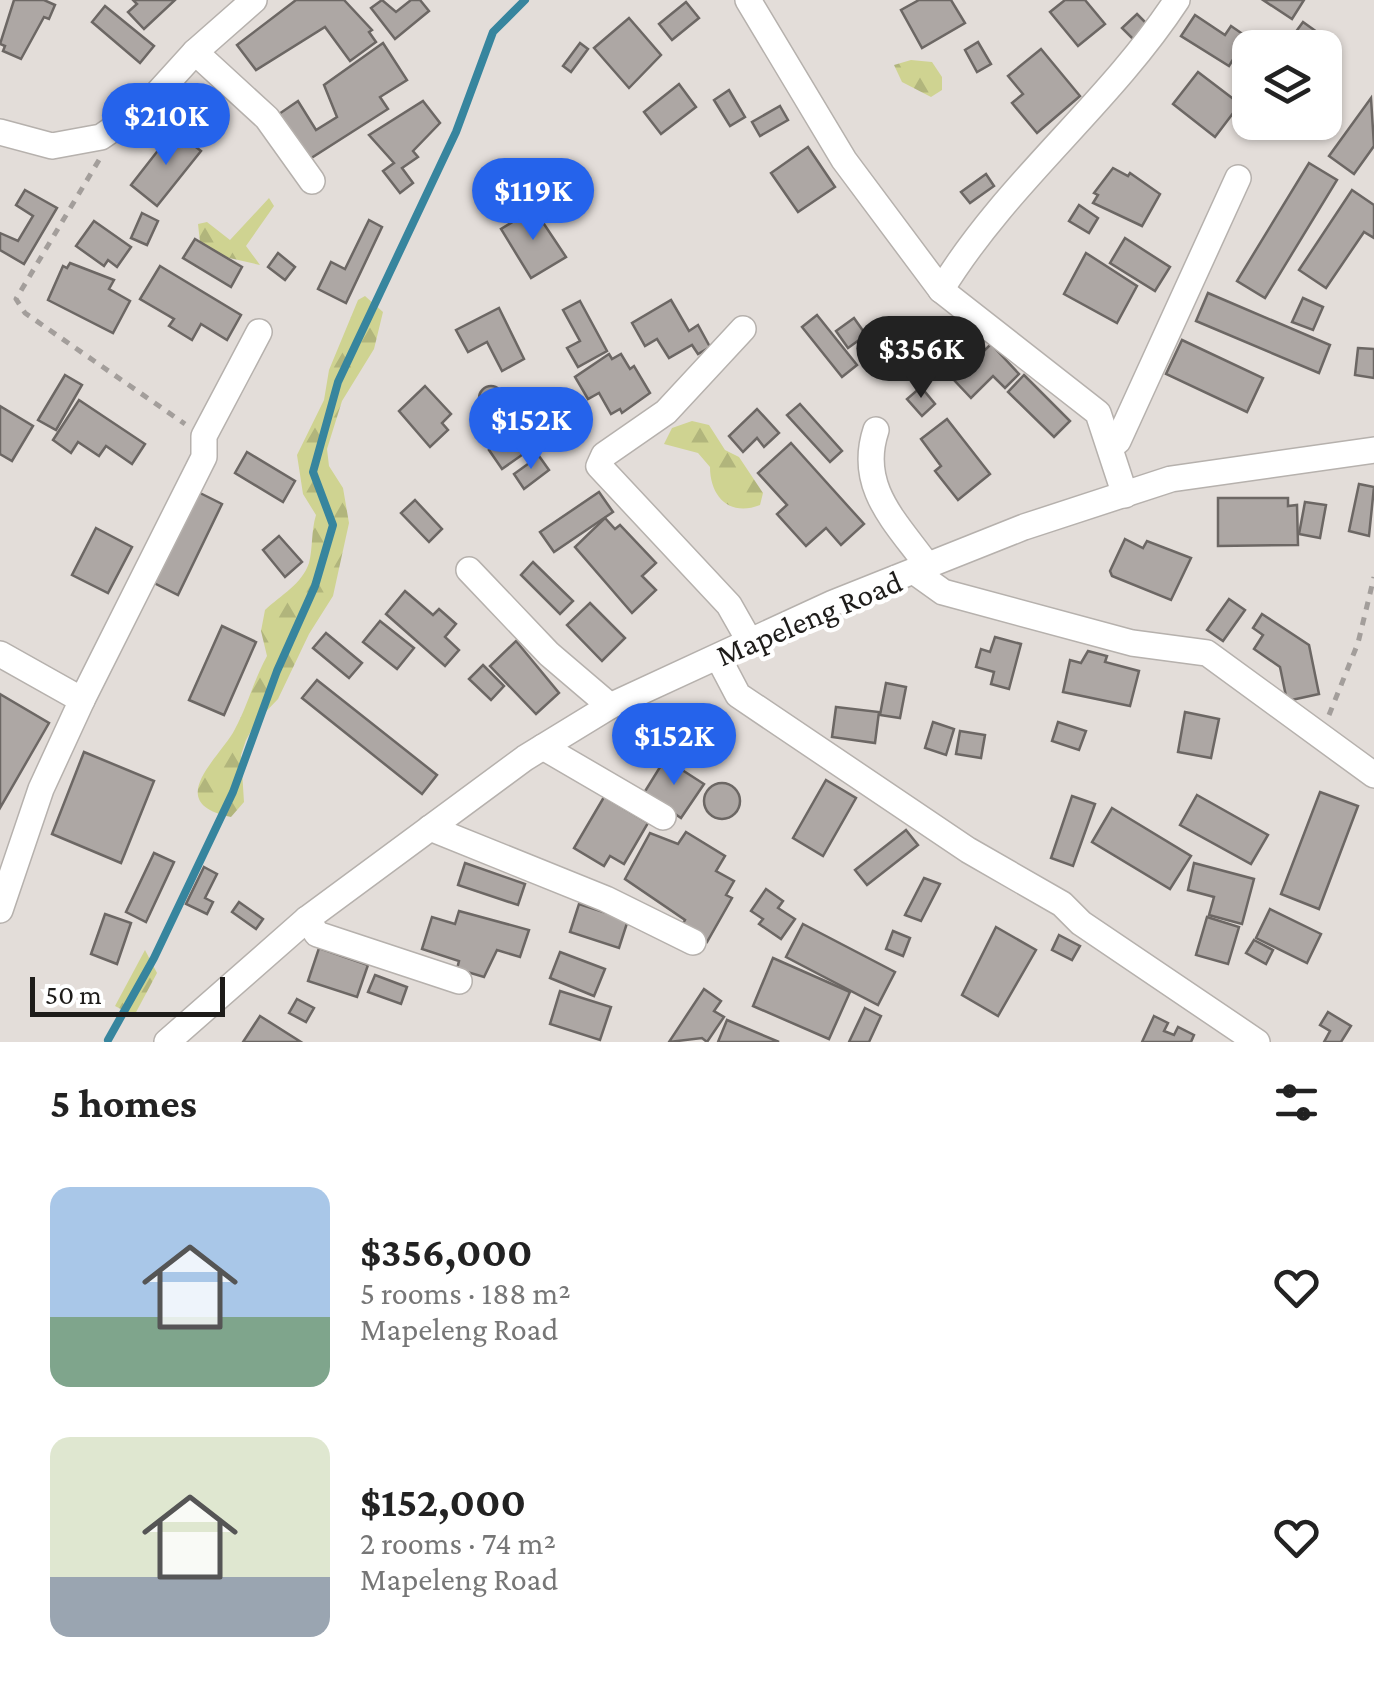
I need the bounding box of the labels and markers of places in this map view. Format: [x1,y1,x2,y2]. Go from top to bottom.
pin: $210K [96,83,236,168]
pin: $119K [463,158,603,243]
pin: $356K [851,316,991,401]
pin: $152K [461,387,601,472]
pin: $152K [604,703,744,788]

